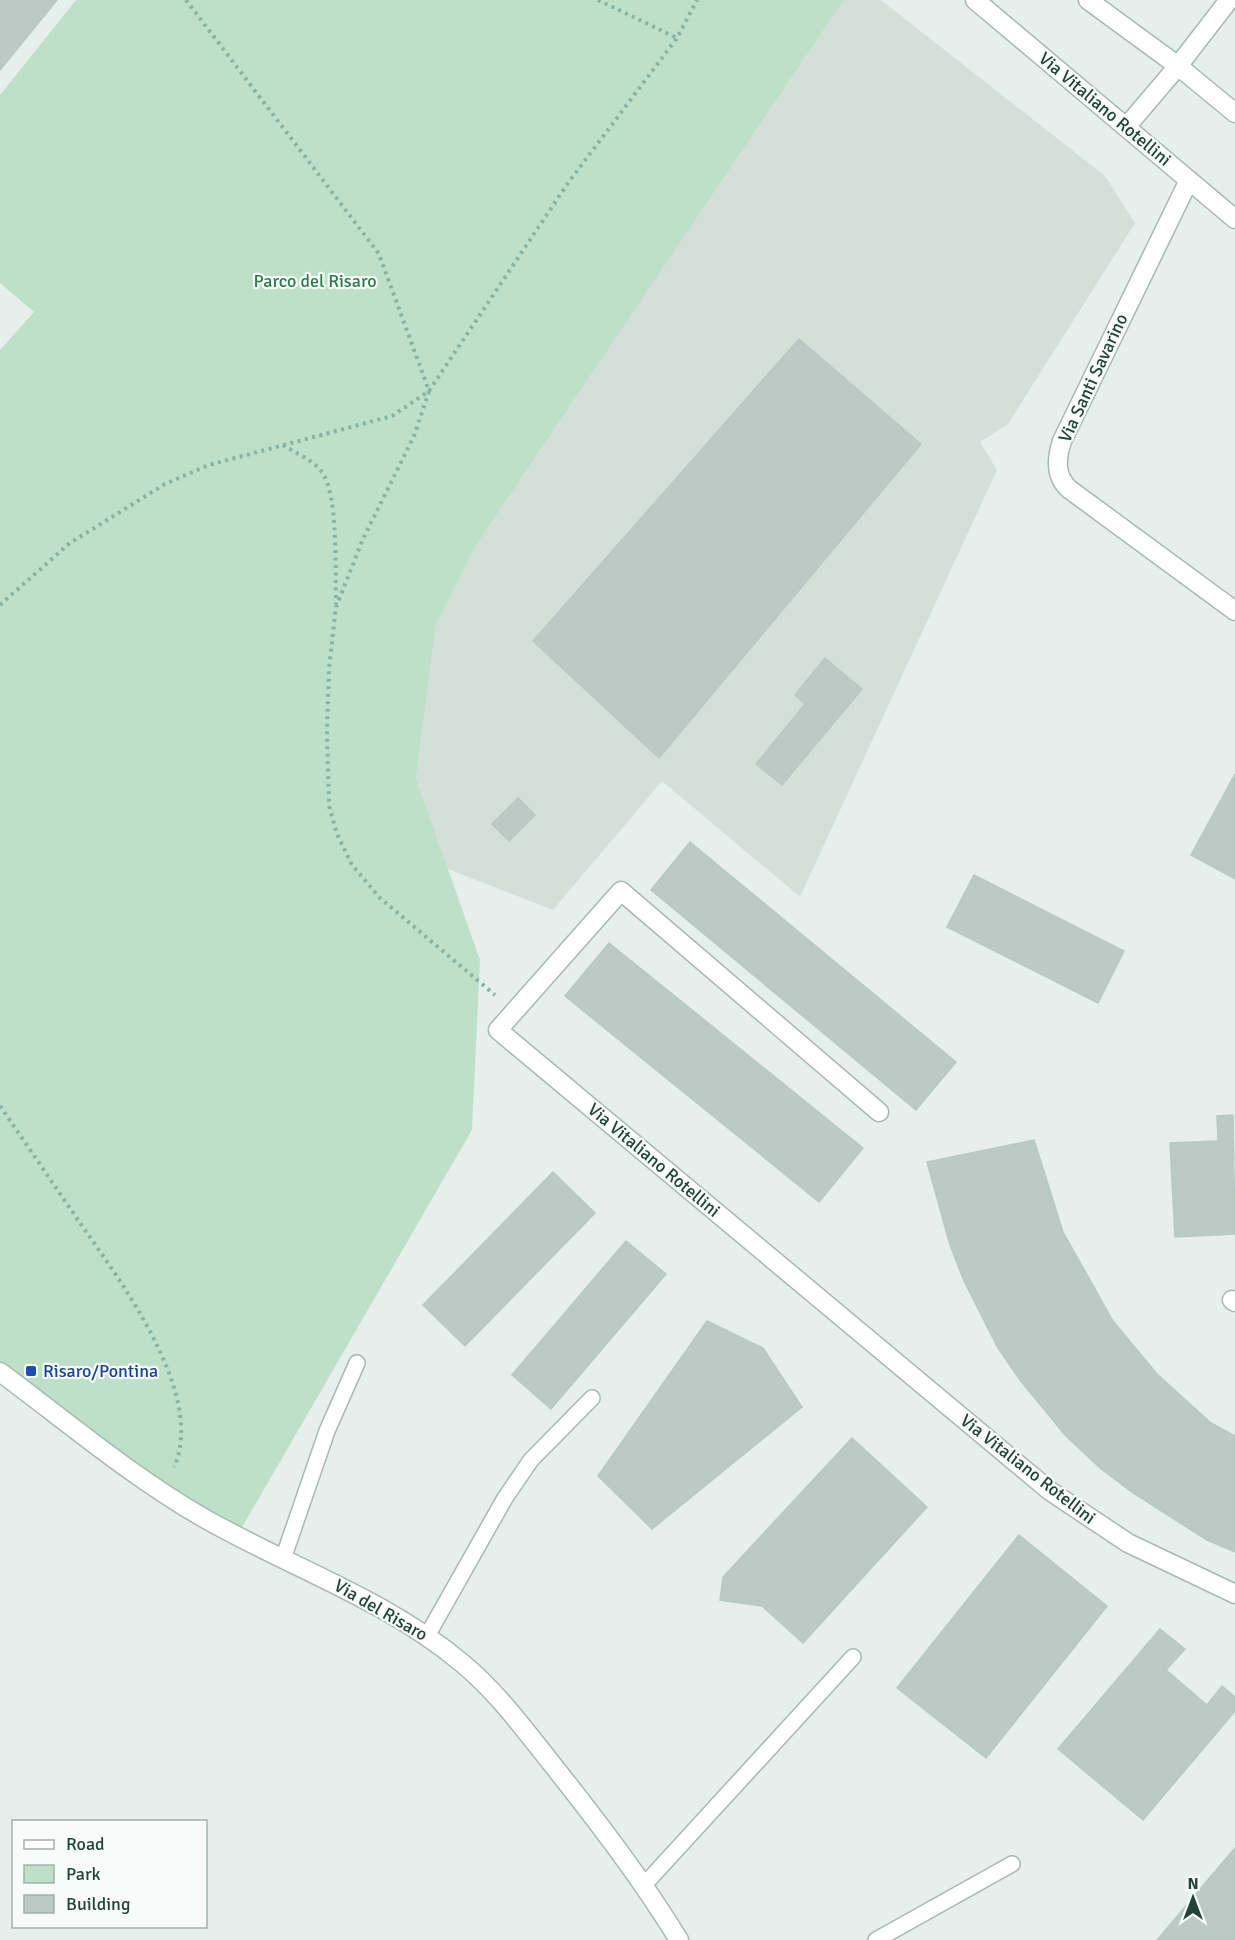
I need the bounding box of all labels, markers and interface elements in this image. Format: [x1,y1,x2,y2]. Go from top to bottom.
street label: Via Vitaliano Rotellini [1034,47,1176,171]
park label: Parco del Risaro [253,270,377,292]
street label: Via Santi Savarino [1054,310,1132,446]
street label: Via Vitaliano Rotellini [583,1098,725,1222]
place label: Risaro/Pontina [43,1360,158,1382]
marker: Risaro/Pontina [24,1364,38,1378]
street label: Via Vitaliano Rotellini [956,1409,1100,1529]
street label: Via del Risaro [330,1574,432,1646]
legend [12,1820,207,1928]
text: Road [66,1833,105,1855]
text: Park [66,1863,101,1885]
north arrow [1163,1868,1223,1928]
text: N [1187,1874,1199,1894]
text: Building [66,1893,130,1915]

